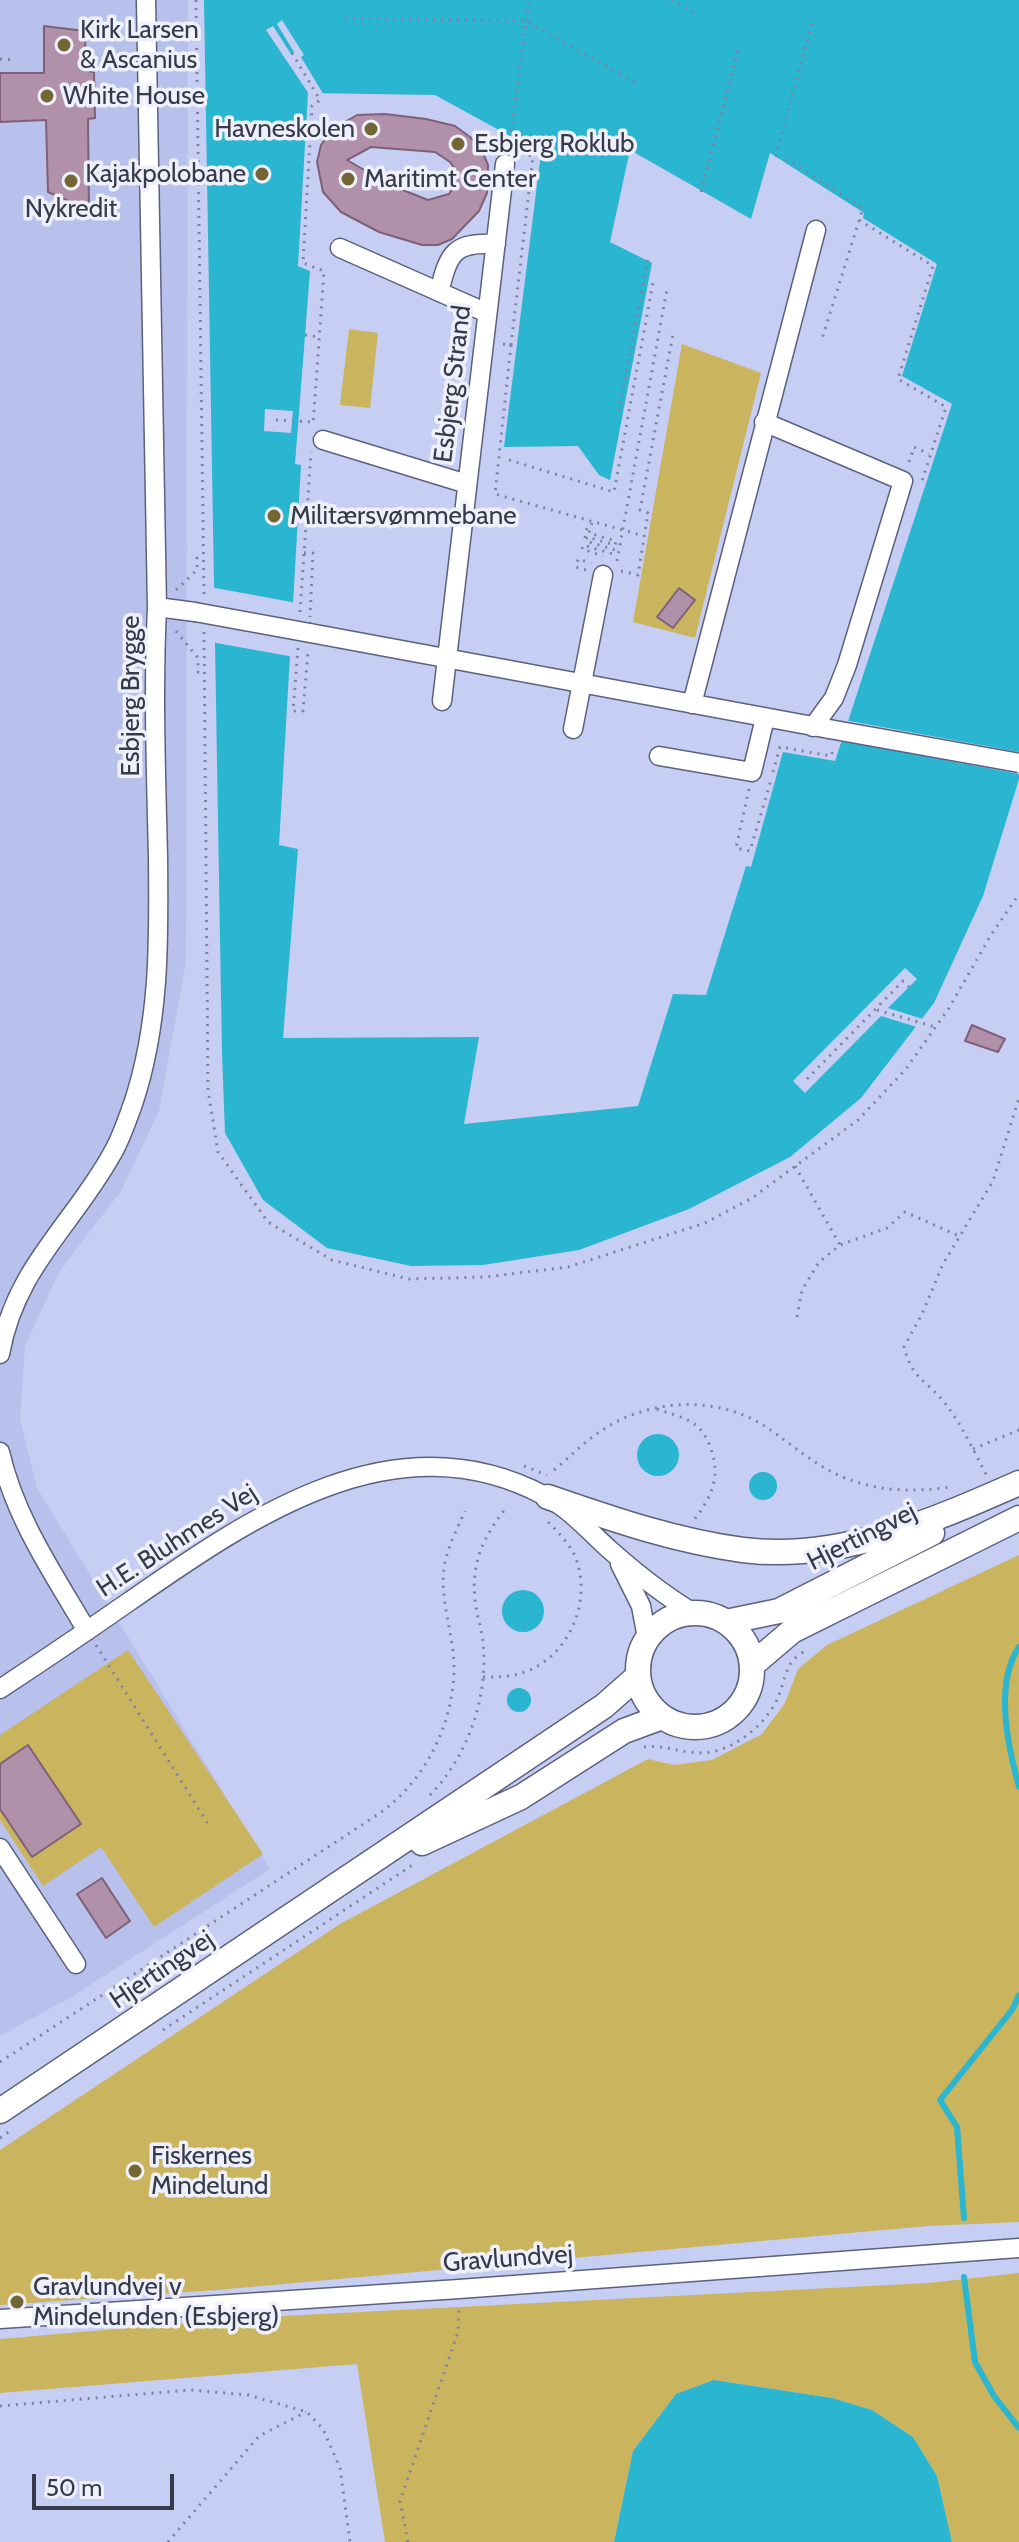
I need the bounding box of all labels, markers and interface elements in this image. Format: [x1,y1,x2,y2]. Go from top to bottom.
place label: Kirk Larsen & Ascanius [80,14,199,76]
marker: Kirk Larsen & Ascanius [55,36,73,54]
place label: White House [63,80,205,112]
marker: White House [38,87,56,105]
place label: Havneskolen [214,113,355,145]
marker: Havneskolen [362,120,380,138]
place label: Esbjerg Roklub [474,128,634,160]
marker: Esbjerg Roklub [449,135,467,153]
place label: Kajakpolobane [85,158,246,190]
place label: Maritimt Center [364,163,536,195]
marker: Kajakpolobane [253,165,271,183]
marker: Maritimt Center [339,170,357,188]
marker: Nykredit [62,172,80,190]
place label: Nykredit [25,193,117,225]
street label: Esbjerg Strand [428,304,478,464]
place label: Militærsvømmebane [290,500,517,532]
marker: Militærsvømmebane [265,507,283,525]
street label: Esbjerg Brygge [115,616,147,776]
street label: H.E. Bluhmes Vej [91,1478,263,1604]
street label: Hjertingvej [802,1496,922,1578]
street label: Hjertingvej [104,1924,220,2016]
place label: Fiskernes Mindelund [151,2140,268,2202]
marker: Fiskernes Mindelund [126,2162,144,2180]
street label: Gravlundvej [442,2239,574,2279]
place label: Gravlundvej v Mindelunden (Esbjerg) [33,2271,279,2332]
marker: Gravlundvej v Mindelunden (Esbjerg) [8,2293,26,2311]
scale bar [36,2458,178,2508]
text: 50 m [46,2473,102,2502]

